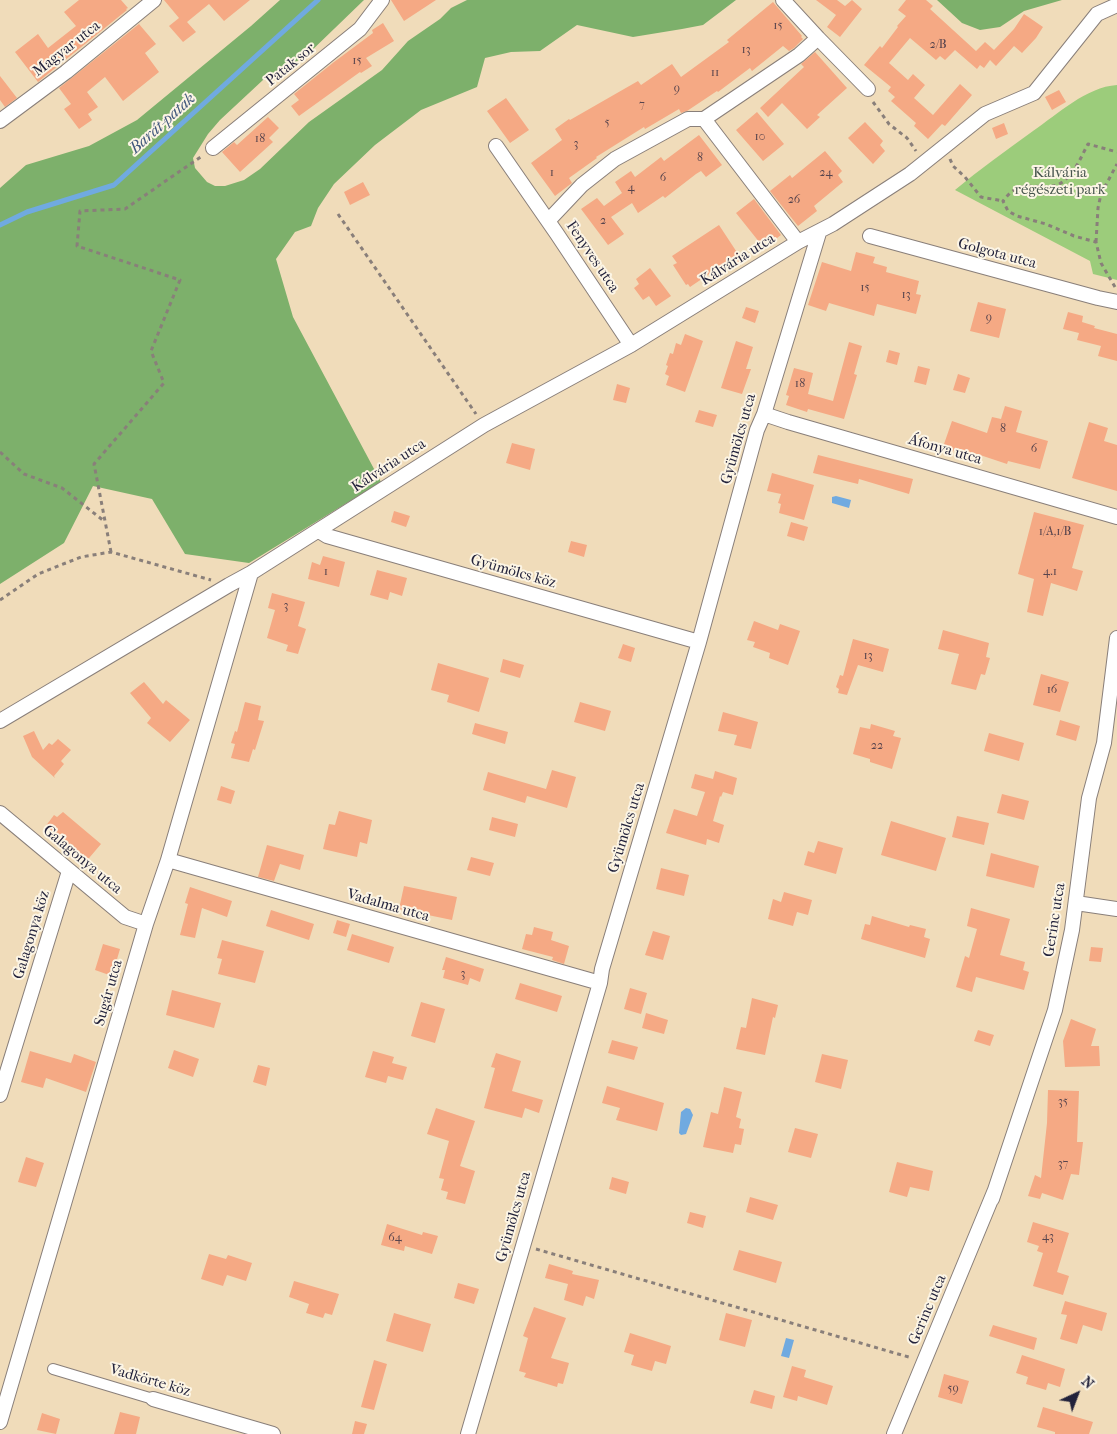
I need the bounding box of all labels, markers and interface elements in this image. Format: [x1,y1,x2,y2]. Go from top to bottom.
street label: Magyar utca [30,17,104,81]
house number: 15 [773,19,783,33]
house number: 2/B [930,38,946,52]
street label: Patak sor [263,40,319,90]
house number: 13 [741,43,751,57]
house number: 15 [352,54,362,68]
house number: 11 [711,66,719,80]
house number: 9 [674,82,680,96]
water label: Barát-patak [126,89,200,159]
house number: 7 [639,98,645,112]
house number: 5 [604,116,610,130]
house number: 10 [755,130,765,144]
house number: 18 [255,132,265,146]
house number: 3 [574,137,578,151]
house number: 8 [697,151,703,165]
park label: Kálvária régészeti park [1015,164,1105,199]
house number: 1 [550,166,554,180]
house number: 24 [819,166,833,180]
house number: 6 [660,171,666,185]
house number: 4 [627,181,635,195]
house number: 26 [788,193,800,207]
house number: 2 [600,214,606,228]
street label: Fenyves utca [562,218,622,296]
street label: Kálvária utca [697,230,779,290]
street label: Golgota utca [956,235,1038,273]
house number: 15 [860,281,870,295]
house number: 13 [901,288,911,302]
house number: 9 [986,311,992,325]
house number: 18 [795,377,805,391]
street label: Gyümölcs utca [717,391,761,487]
house number: 8 [1000,422,1006,436]
street label: Áfonya utca [906,431,984,469]
street label: Kálvária utca [349,435,429,497]
house number: 6 [1031,442,1037,456]
house number: 1/A,1/B [1039,525,1071,539]
street label: Gyümölcs köz [468,551,558,593]
house number: 1 [324,565,328,579]
house number: 4.1 [1043,565,1057,579]
house number: 3 [284,599,288,613]
house number: 13 [863,649,873,663]
house number: 16 [1047,683,1057,697]
house number: 22 [871,739,883,753]
street label: Gyümölcs utca [605,781,649,875]
street label: Galagonya utca [39,822,125,898]
street label: Gerinc utca [1040,882,1070,958]
street label: Vadalma utca [345,886,431,926]
street label: Galagonya köz [10,888,54,982]
street label: Sugár utca [91,958,127,1028]
house number: 3 [461,967,465,981]
house number: 35 [1058,1095,1068,1109]
house number: 37 [1058,1157,1068,1171]
street label: Gyümölcs utca [492,1169,536,1265]
house number: 43 [1042,1230,1054,1244]
house number: 64 [388,1231,402,1245]
street label: Gerinc utca [905,1272,951,1348]
street label: Vadkörte köz [108,1361,192,1401]
north arrow [1052,1369,1102,1419]
text: N [1078,1373,1097,1393]
house number: 59 [947,1382,959,1396]

